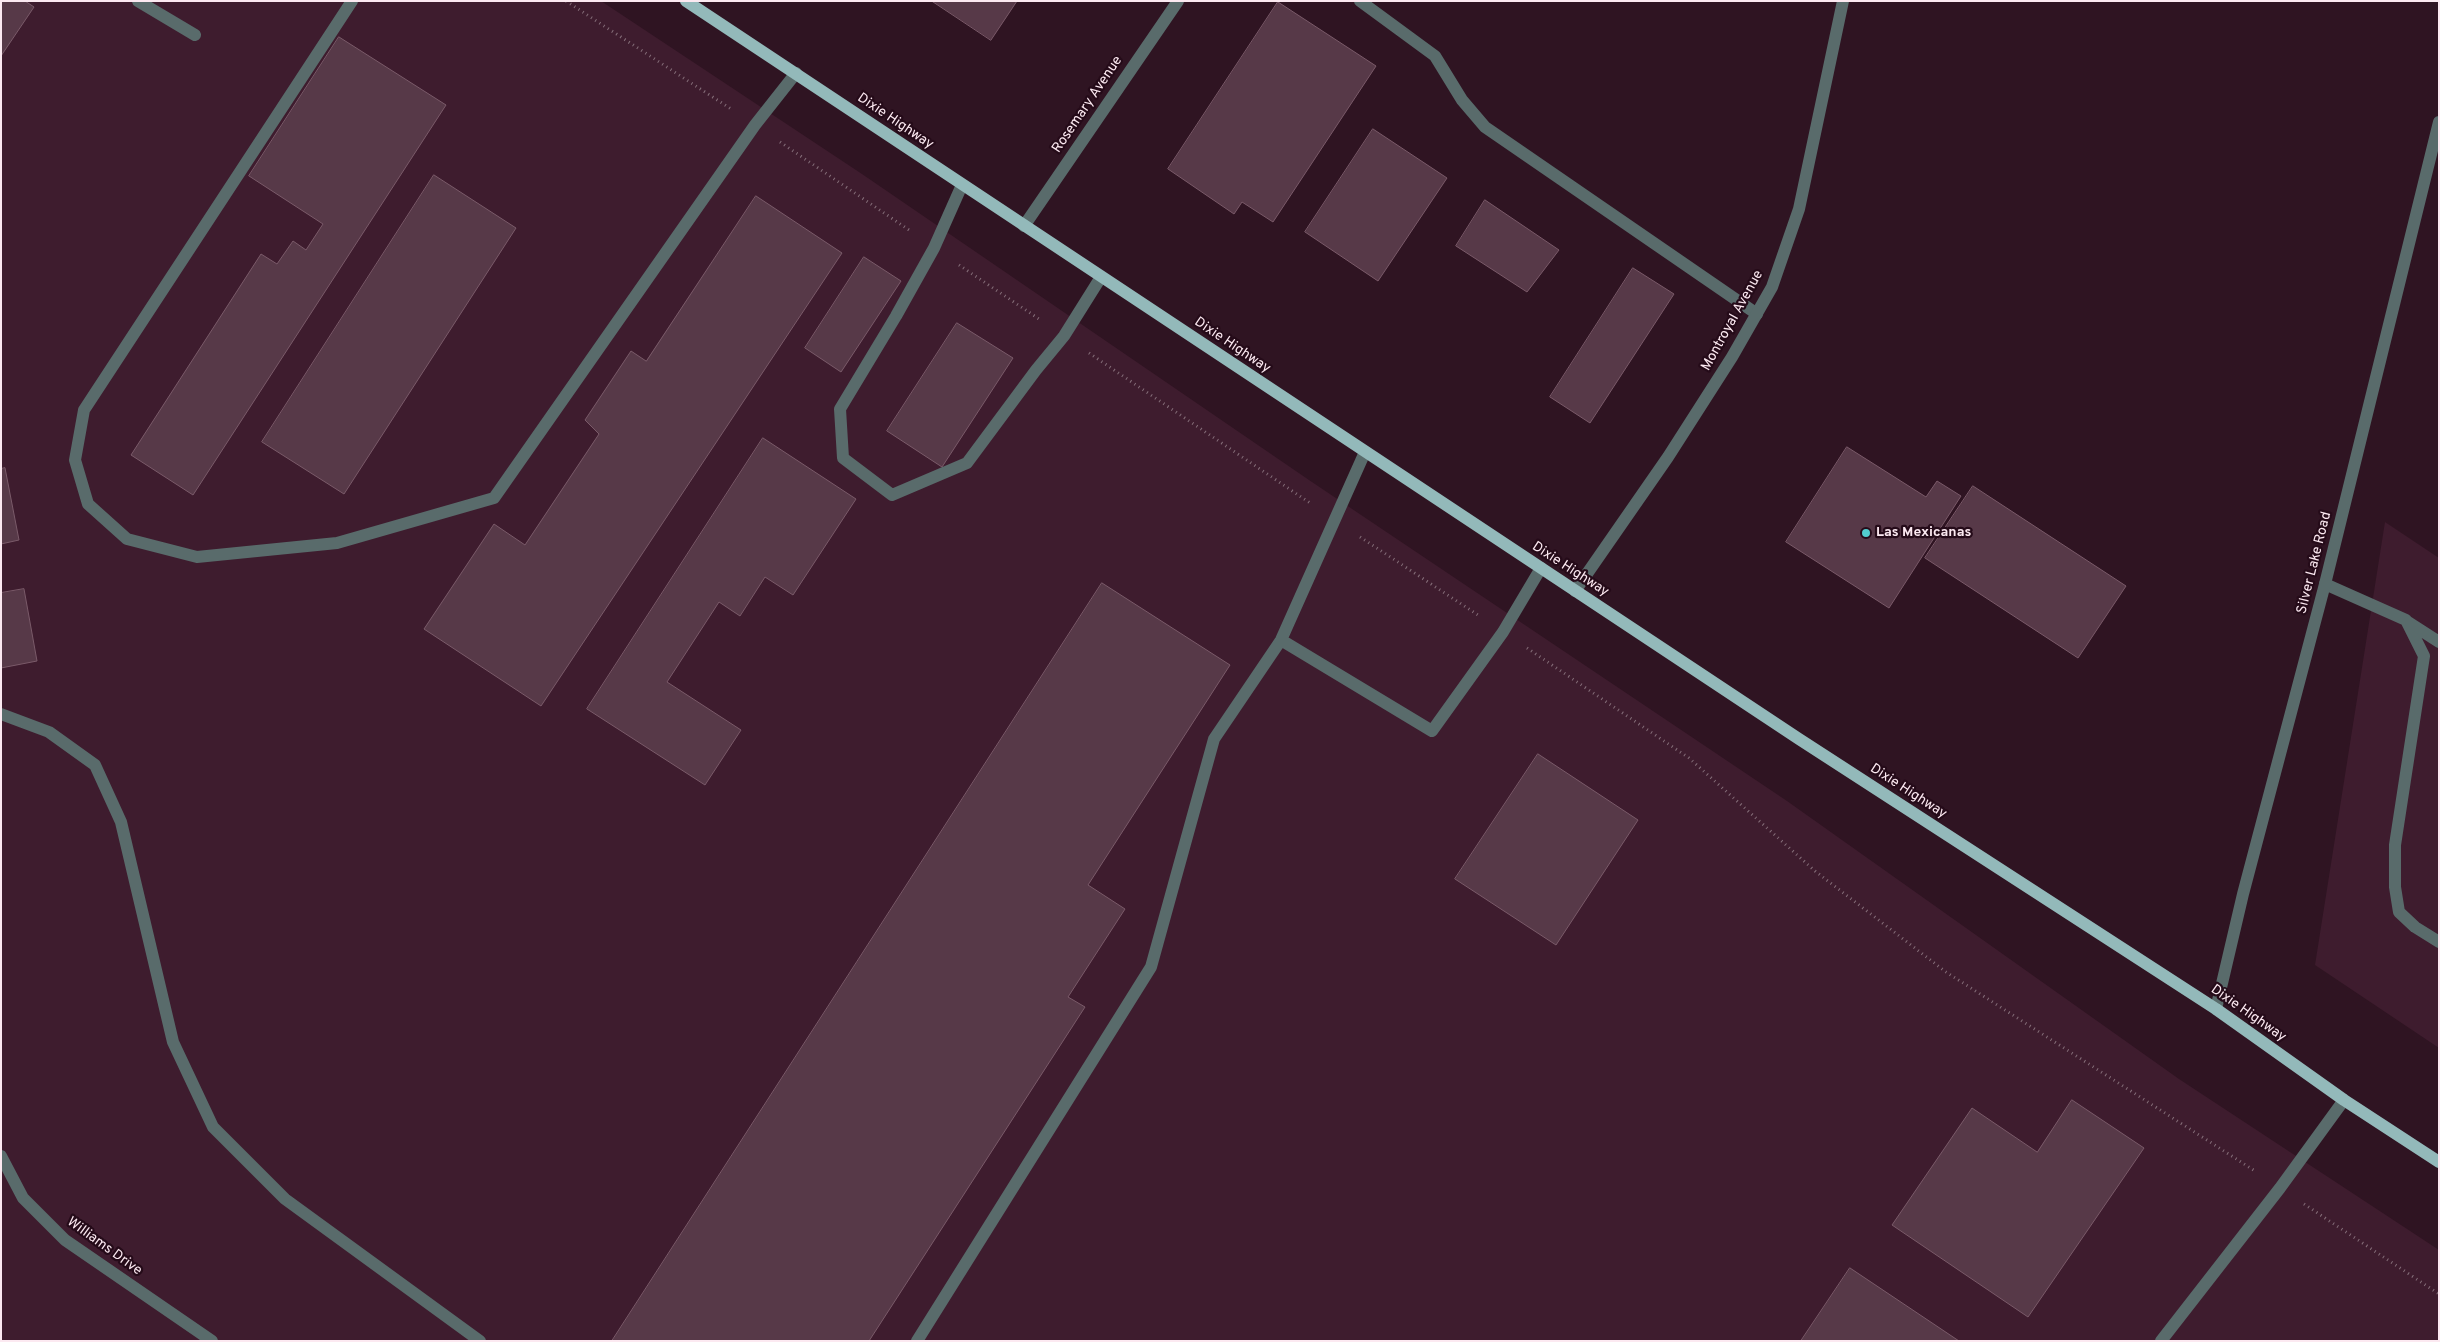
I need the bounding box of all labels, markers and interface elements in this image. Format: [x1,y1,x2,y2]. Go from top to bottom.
street label: Rosemary Avenue [1049,53,1127,157]
street label: Dixie Highway [854,90,936,154]
street label: Montroyal Avenue [1698,268,1768,374]
street label: Dixie Highway [1191,314,1273,378]
street label: Silver Lake Road [2294,510,2336,616]
place label: Las Mexicanas [1876,525,1971,541]
marker: Las Mexicanas [1860,527,1872,539]
street label: Dixie Highway [1528,539,1612,601]
street label: Dixie Highway [1866,761,1950,823]
street label: Dixie Highway [2207,982,2289,1046]
street label: Williams Drive [63,1214,145,1280]

